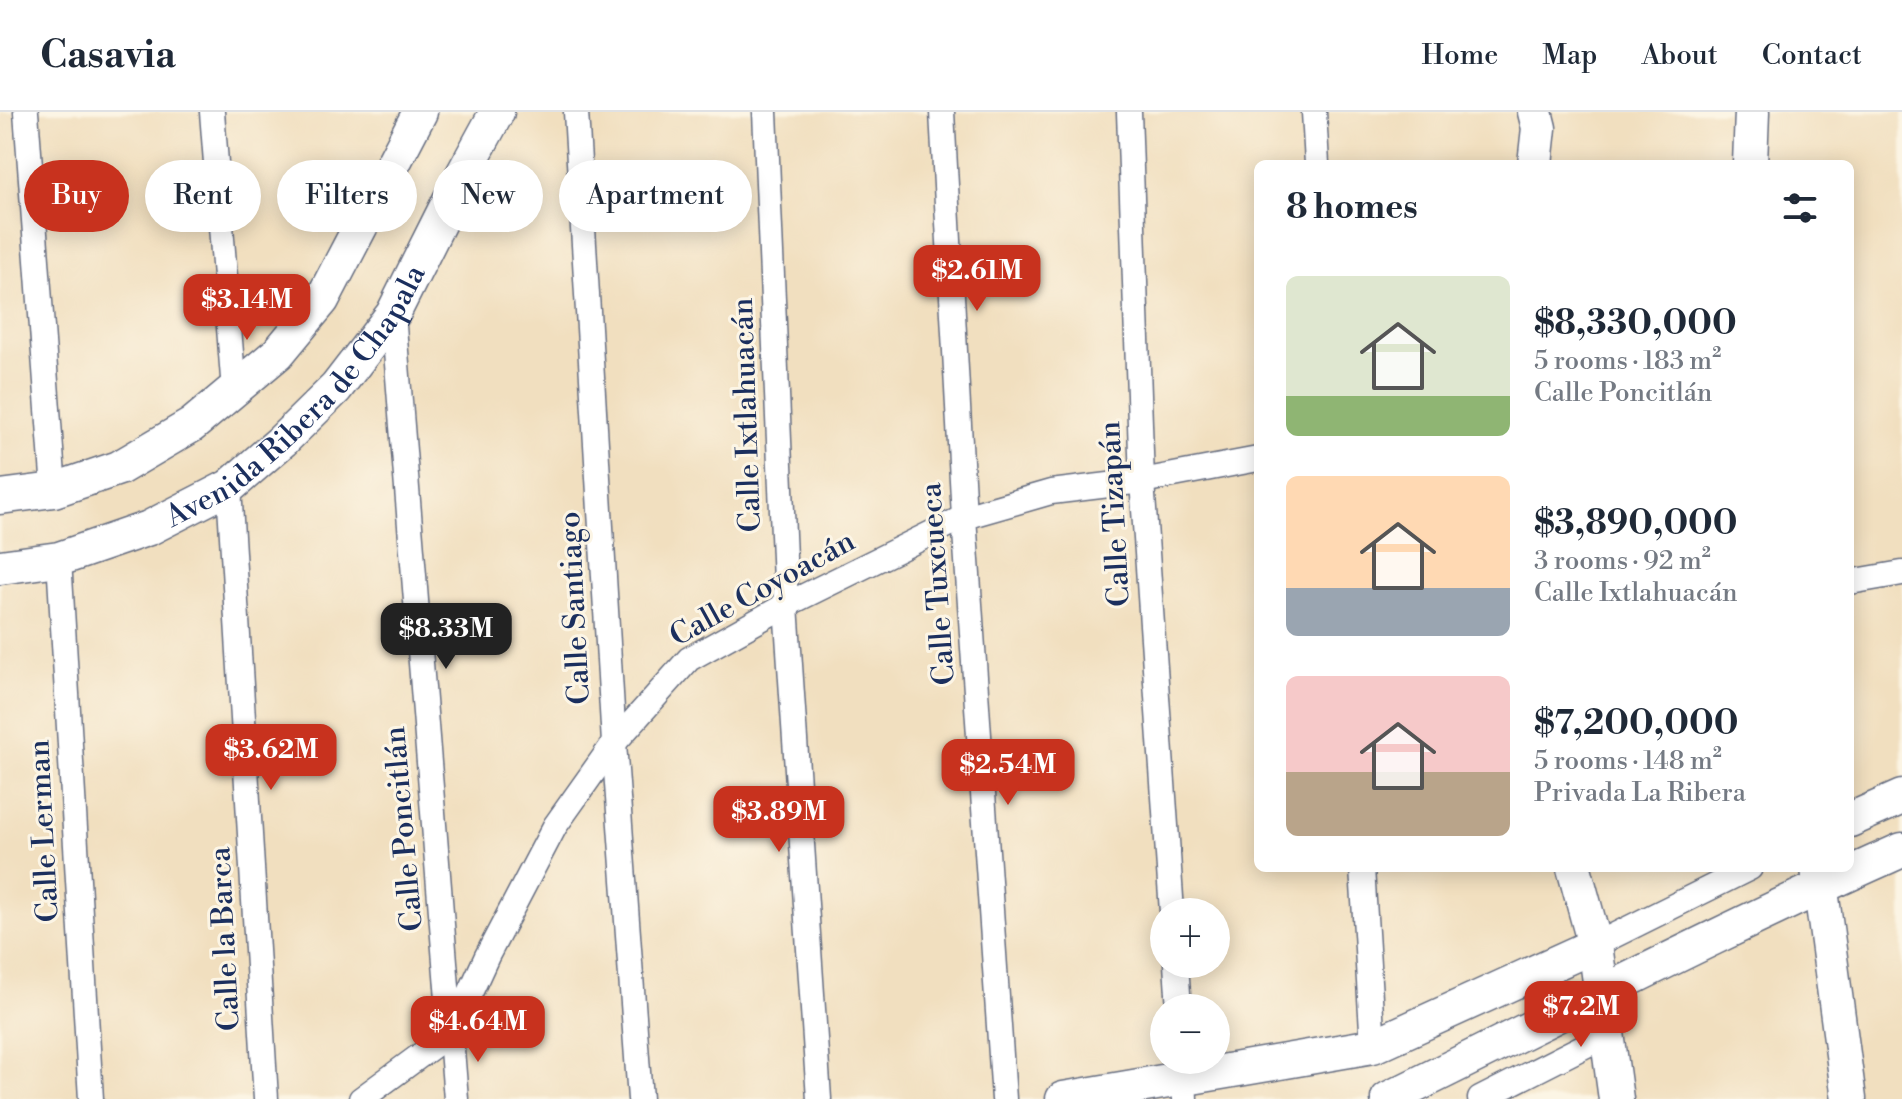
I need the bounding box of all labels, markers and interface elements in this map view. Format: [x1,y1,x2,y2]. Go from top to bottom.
text: Casavia [40,32,176,79]
text: Home [1422,38,1498,73]
text: Map [1542,38,1597,73]
text: About [1641,38,1718,73]
text: Contact [1762,38,1862,73]
chip: Buy [24,160,129,232]
chip: Rent [145,160,261,232]
chip: Filters [277,160,417,232]
chip: New [433,160,543,232]
chip: Apartment [559,160,752,232]
icon: filters [1778,186,1822,230]
text: 8 homes [1286,187,1418,229]
pin: $2.61M [912,245,1042,313]
text: $2.61M [931,255,1023,287]
street label: Avenida Ribera de Chapala [158,258,435,537]
pin: $3.14M [182,274,312,342]
text: $3.14M [201,284,293,316]
street label: Calle Ixtlahuacán [724,297,770,533]
text: $8,330,000 [1534,303,1737,345]
icon: home [1350,308,1446,404]
text: 5 rooms · 183 m² [1534,345,1721,377]
text: Calle Poncitlán [1534,377,1712,409]
street label: Calle Tizapán [1091,420,1139,608]
street label: Calle Tuxcueca [912,481,964,686]
text: $3,890,000 [1534,503,1738,545]
icon: home [1350,508,1446,604]
street label: Calle Santiago [551,510,599,705]
street label: Calle Coyoacán [663,522,862,655]
text: 3 rooms · 92 m² [1534,545,1711,577]
text: Calle Ixtlahuacán [1534,577,1738,609]
pin: $8.33M [381,603,511,671]
text: $8.33M [399,613,493,645]
text: $7,200,000 [1534,703,1738,745]
icon: home [1350,708,1446,804]
pin: $3.62M [206,724,336,792]
street label: Calle Poncitlán [376,725,432,933]
text: $3.62M [224,734,318,766]
street label: Calle Lerman [20,739,68,923]
pin: $2.54M [943,739,1073,807]
text: 5 rooms · 148 m² [1534,745,1722,777]
text: $2.54M [960,749,1056,781]
text: Privada La Ribera [1534,777,1746,809]
pin: $3.89M [714,786,844,854]
text: $3.89M [731,796,827,828]
street label: Calle la Barca [201,845,249,1032]
map controls [1150,898,1230,1074]
button: + [1150,898,1230,978]
pin: $7.2M [1525,981,1637,1049]
text: $7.2M [1542,991,1620,1023]
button: − [1150,994,1230,1074]
pin: $4.64M [413,996,543,1064]
text: $4.64M [429,1006,527,1038]

